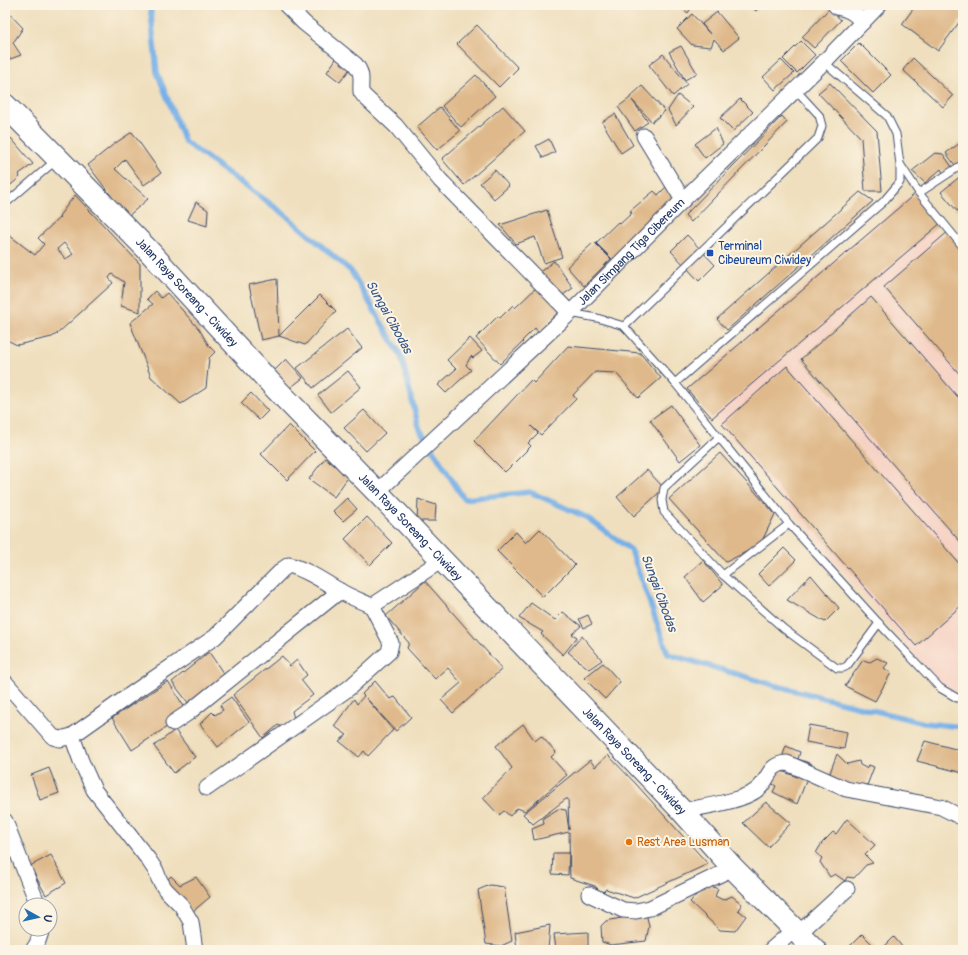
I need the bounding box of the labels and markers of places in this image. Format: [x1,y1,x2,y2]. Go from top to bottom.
place label: Terminal Cibeureum Ciwidey [718,239,811,268]
marker: Terminal Cibeureum Ciwidey [705,248,715,258]
place label: Rest Area Lusman [637,835,730,850]
marker: Rest Area Lusman [624,837,634,847]

